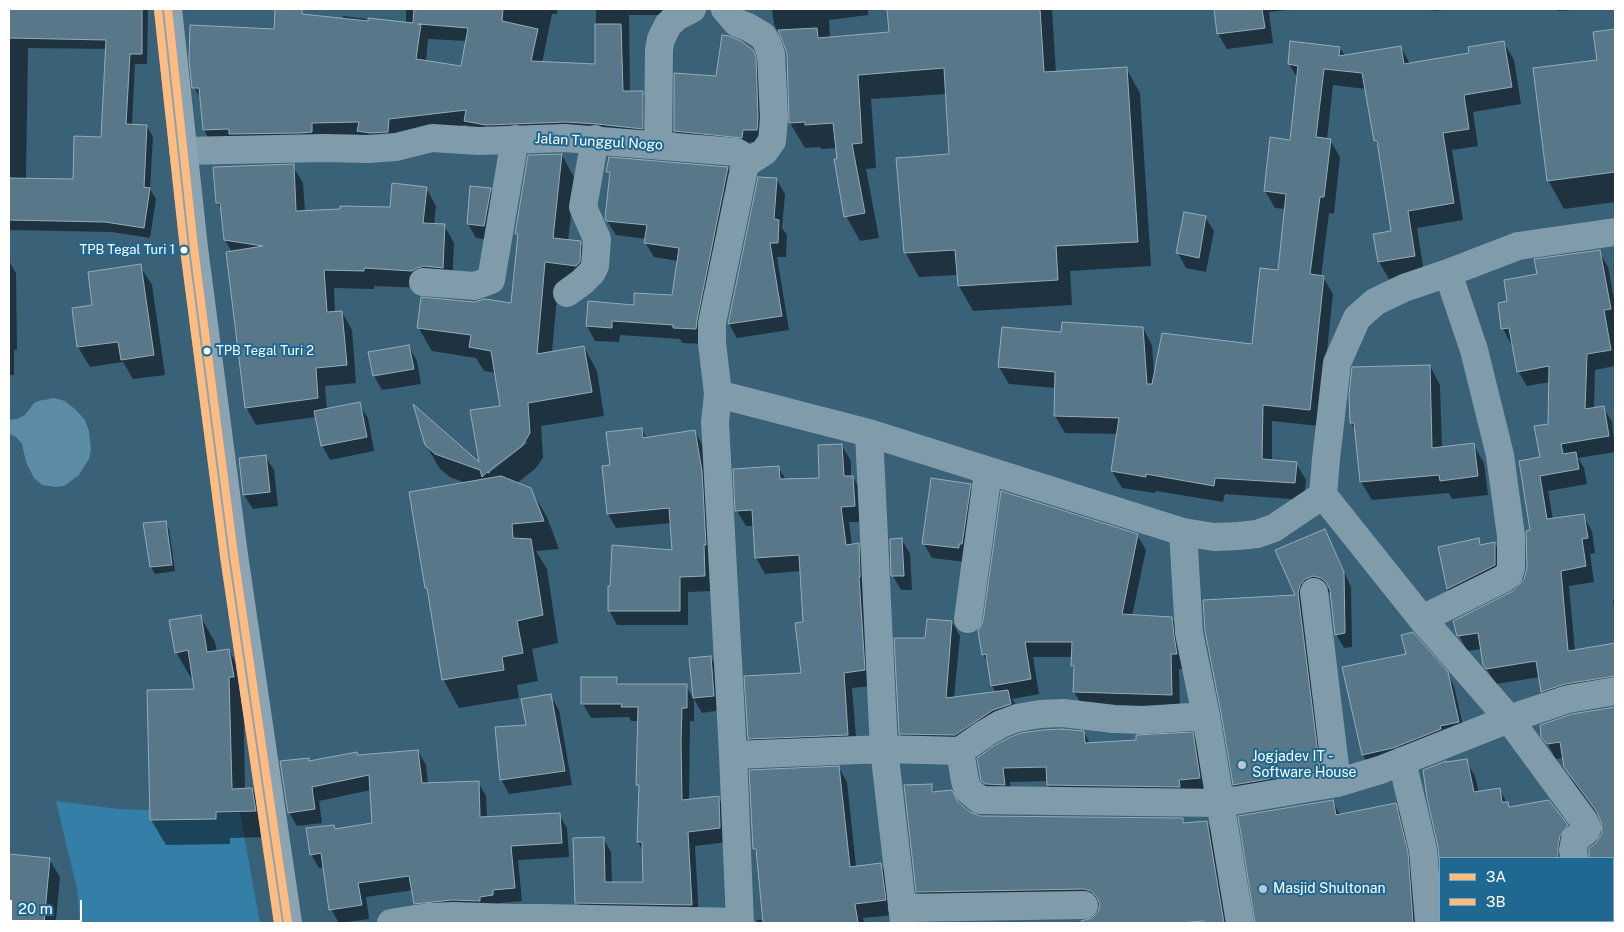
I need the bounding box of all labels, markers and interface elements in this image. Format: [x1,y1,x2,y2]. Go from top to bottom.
street label: Jalan Tunggul Nogo [535,130,663,154]
place label: TPB Tegal Turi 1 [79,242,175,258]
marker: TPB Tegal Turi 1 [179,245,189,255]
place label: TPB Tegal Turi 2 [216,343,314,359]
marker: TPB Tegal Turi 2 [202,346,212,356]
place label: Jogjadev IT - Software House [1252,749,1356,782]
marker: Jogjadev IT - Software House [1236,759,1248,771]
legend [1439,857,1614,922]
text: 3A [1486,868,1506,885]
place label: Masjid Shultonan [1273,881,1386,897]
marker: Masjid Shultonan [1257,883,1269,895]
scale bar [12,890,85,922]
text: 3B [1486,893,1506,910]
text: 20 m [18,900,53,917]

